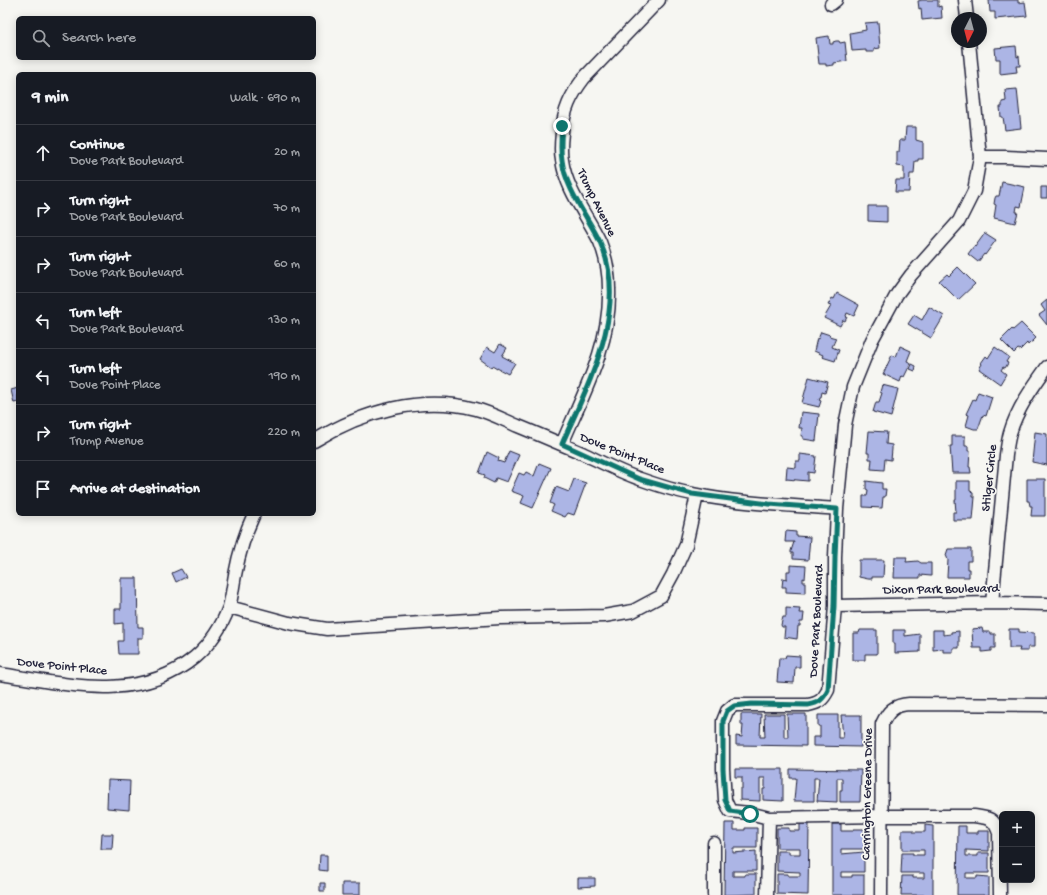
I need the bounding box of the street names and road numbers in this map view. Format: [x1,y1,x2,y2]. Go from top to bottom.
street label: Trump Avenue [573,166,619,240]
street label: Dove Point Place [576,430,667,478]
street label: Stilger Circle [979,443,1001,512]
street label: Dove Park Boulevard [807,563,828,679]
street label: Dixon Park Boulevard [882,581,1001,599]
street label: Dove Point Place [15,655,108,679]
street label: Carrington Greene Drive [859,728,877,860]

